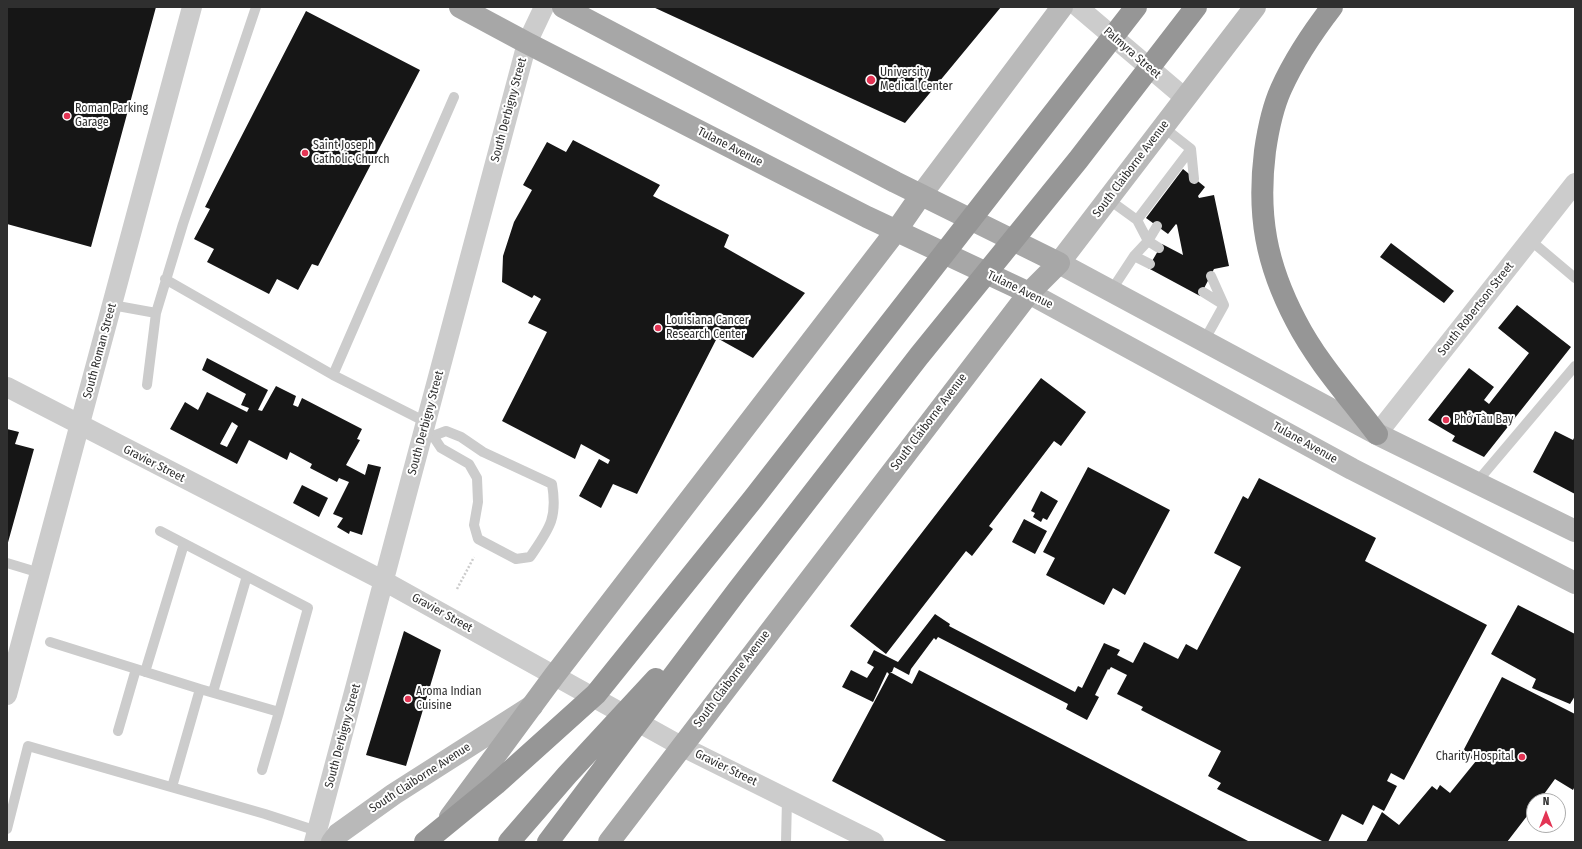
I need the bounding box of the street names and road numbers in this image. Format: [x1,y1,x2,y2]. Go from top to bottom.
street label: Palmyra Street [1100,24,1164,82]
street label: South Derbigny Street [488,56,530,164]
street label: South Claiborne Avenue [1090,118,1172,220]
street label: Tulane Avenue [695,124,765,170]
street label: South Robertson Street [1435,259,1517,359]
street label: Tulane Avenue [985,268,1055,312]
street label: South Roman Street [80,302,120,400]
street label: South Derbigny Street [405,369,447,477]
street label: South Claiborne Avenue [888,371,970,473]
street label: Tulane Avenue [1270,419,1340,467]
street label: Gravier Street [121,442,187,486]
street label: Gravier Street [409,590,475,636]
street label: South Claiborne Avenue [691,628,773,730]
street label: South Derbigny Street [322,682,364,790]
street label: South Claiborne Avenue [367,740,473,816]
street label: Gravier Street [693,747,759,789]

